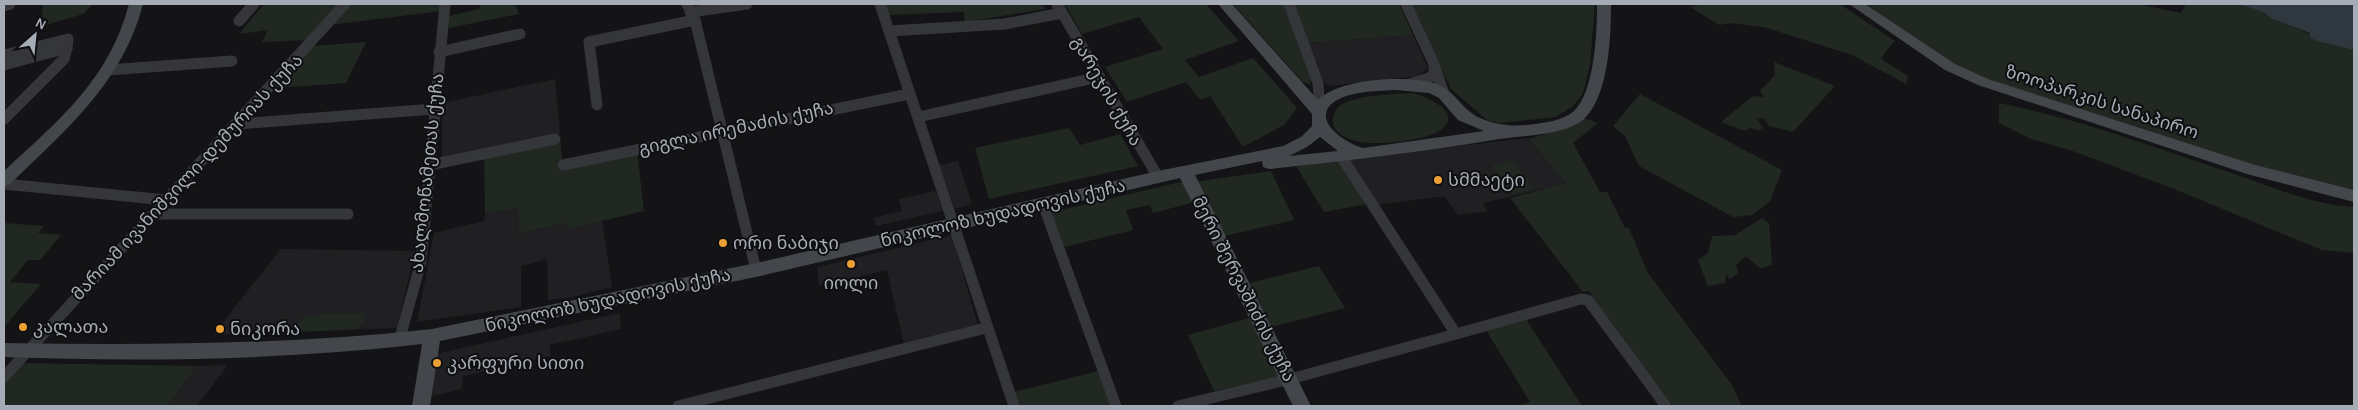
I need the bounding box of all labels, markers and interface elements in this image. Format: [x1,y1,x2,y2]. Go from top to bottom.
north arrow [10,10,60,60]
text: N [32,14,49,34]
street label: გარეჯის ქუჩა [1067,32,1147,150]
street label: მარიამ ივანიშვილი-დემურიას ქუჩა [67,49,307,305]
street label: ზოოპარკის სანაპირო [2003,60,2201,144]
street label: ახალმოწამეთას ქუჩა [406,72,448,274]
street label: გიგლა ირემაძის ქუჩა [636,97,836,159]
place label: სმმაეტი [1448,169,1525,191]
street label: ნიკოლოზ ხუდადოვის ქუჩა [878,174,1128,252]
marker: სმმაეტი [1432,174,1444,186]
street label: მერი შერვაშიძის ქუჩა [1188,193,1300,385]
place label: ორი ნაბიჯი [733,232,839,254]
marker: ორი ნაბიჯი [717,237,729,249]
marker: იოლი [845,258,857,270]
street label: ნიკოლოზ ხუდადოვის ქუჩა [483,263,733,337]
place label: იოლი [824,272,878,294]
place label: კალათა [33,316,108,338]
place label: ნიკორა [230,318,300,340]
marker: კალათა [17,321,29,333]
marker: ნიკორა [214,323,226,335]
place label: კარფური სითი [447,352,584,374]
marker: კარფური სითი [431,357,443,369]

